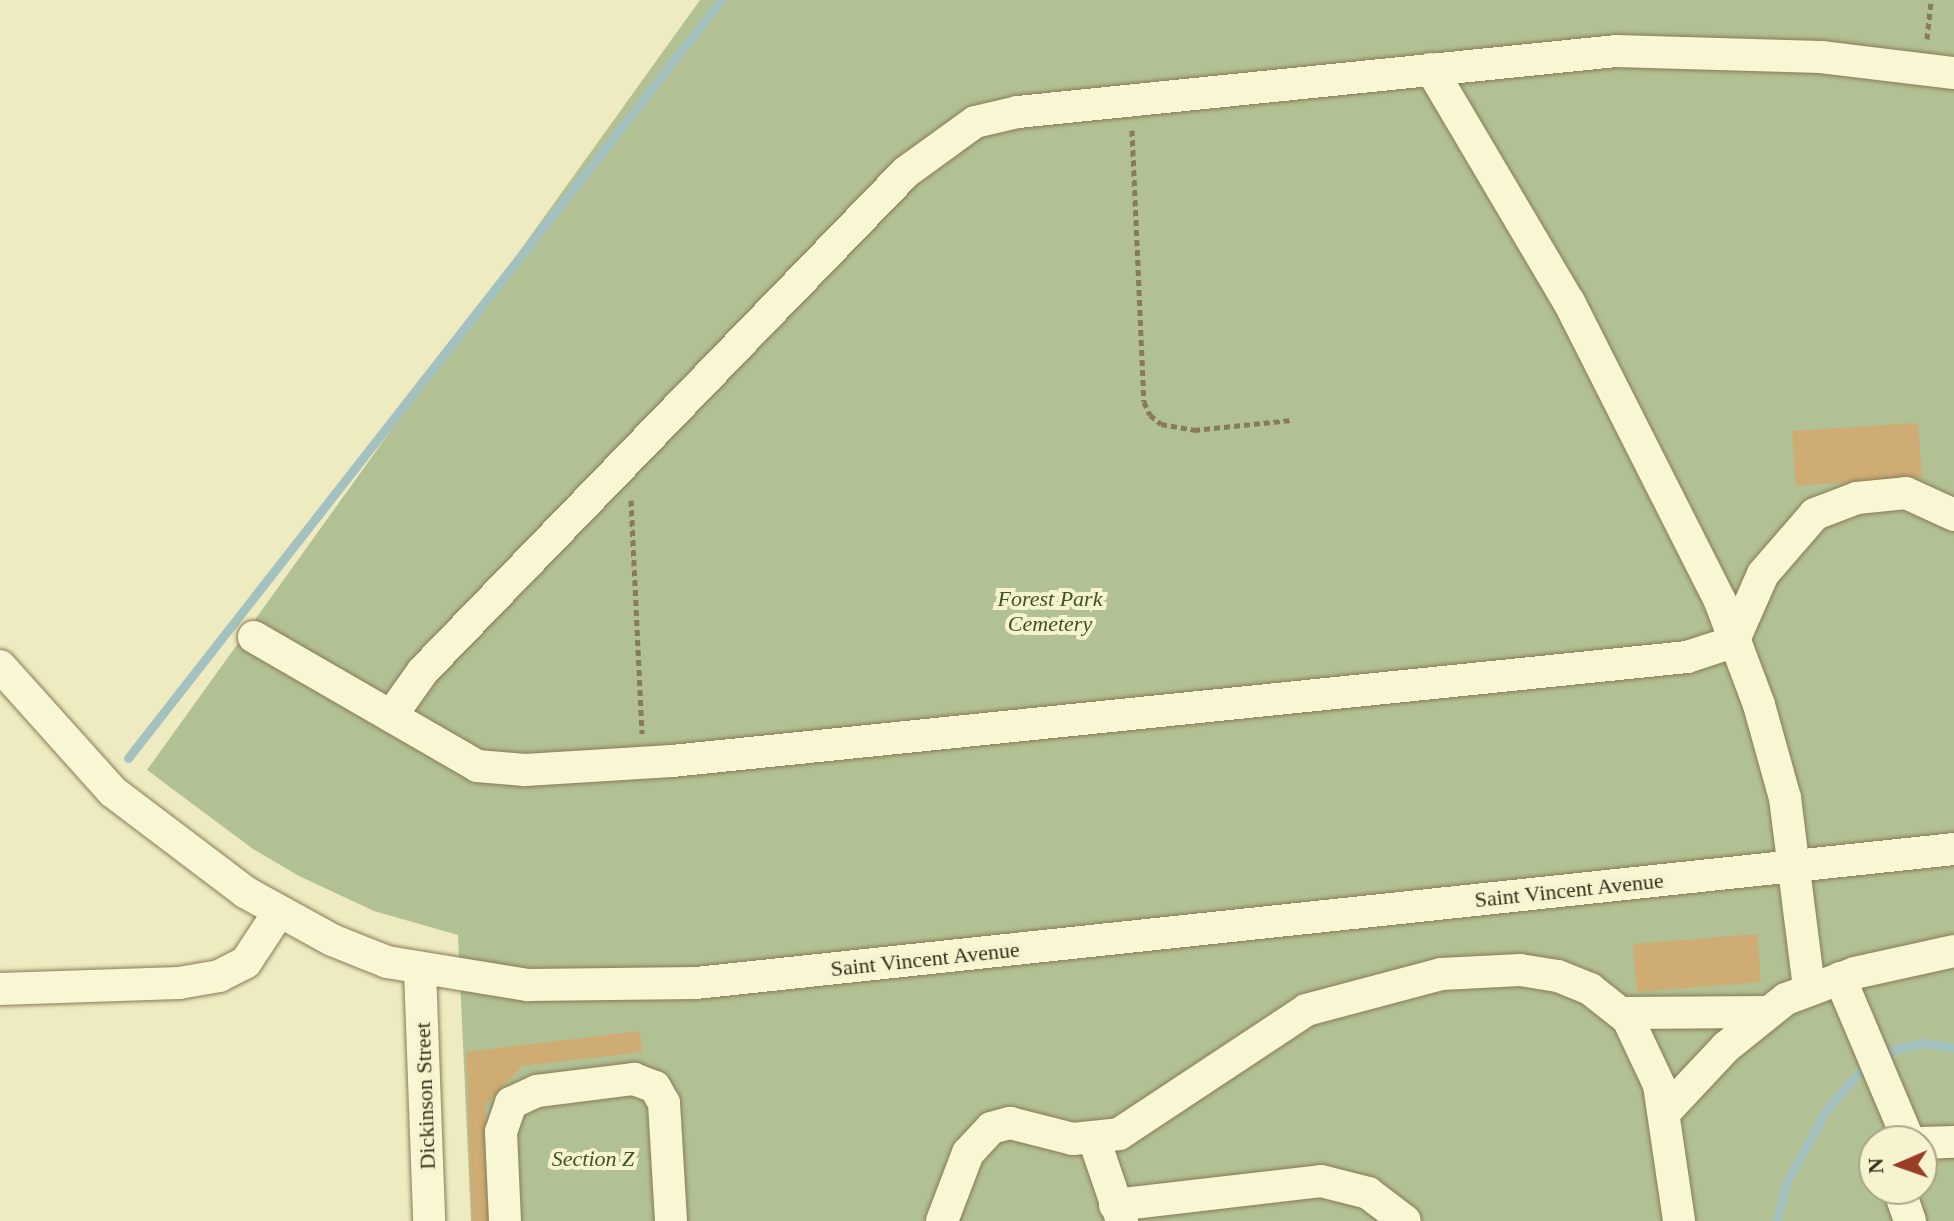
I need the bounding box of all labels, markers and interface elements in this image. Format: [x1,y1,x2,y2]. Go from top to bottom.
park label: Forest Park Cemetery [998,585,1102,636]
street label: Saint Vincent Avenue [1472,867,1666,913]
street label: Saint Vincent Avenue [828,936,1022,982]
street label: Dickinson Street [409,1022,441,1170]
north arrow [1858,1125,1938,1205]
park label: Section Z [552,1146,634,1172]
text: N [1863,1157,1888,1174]

